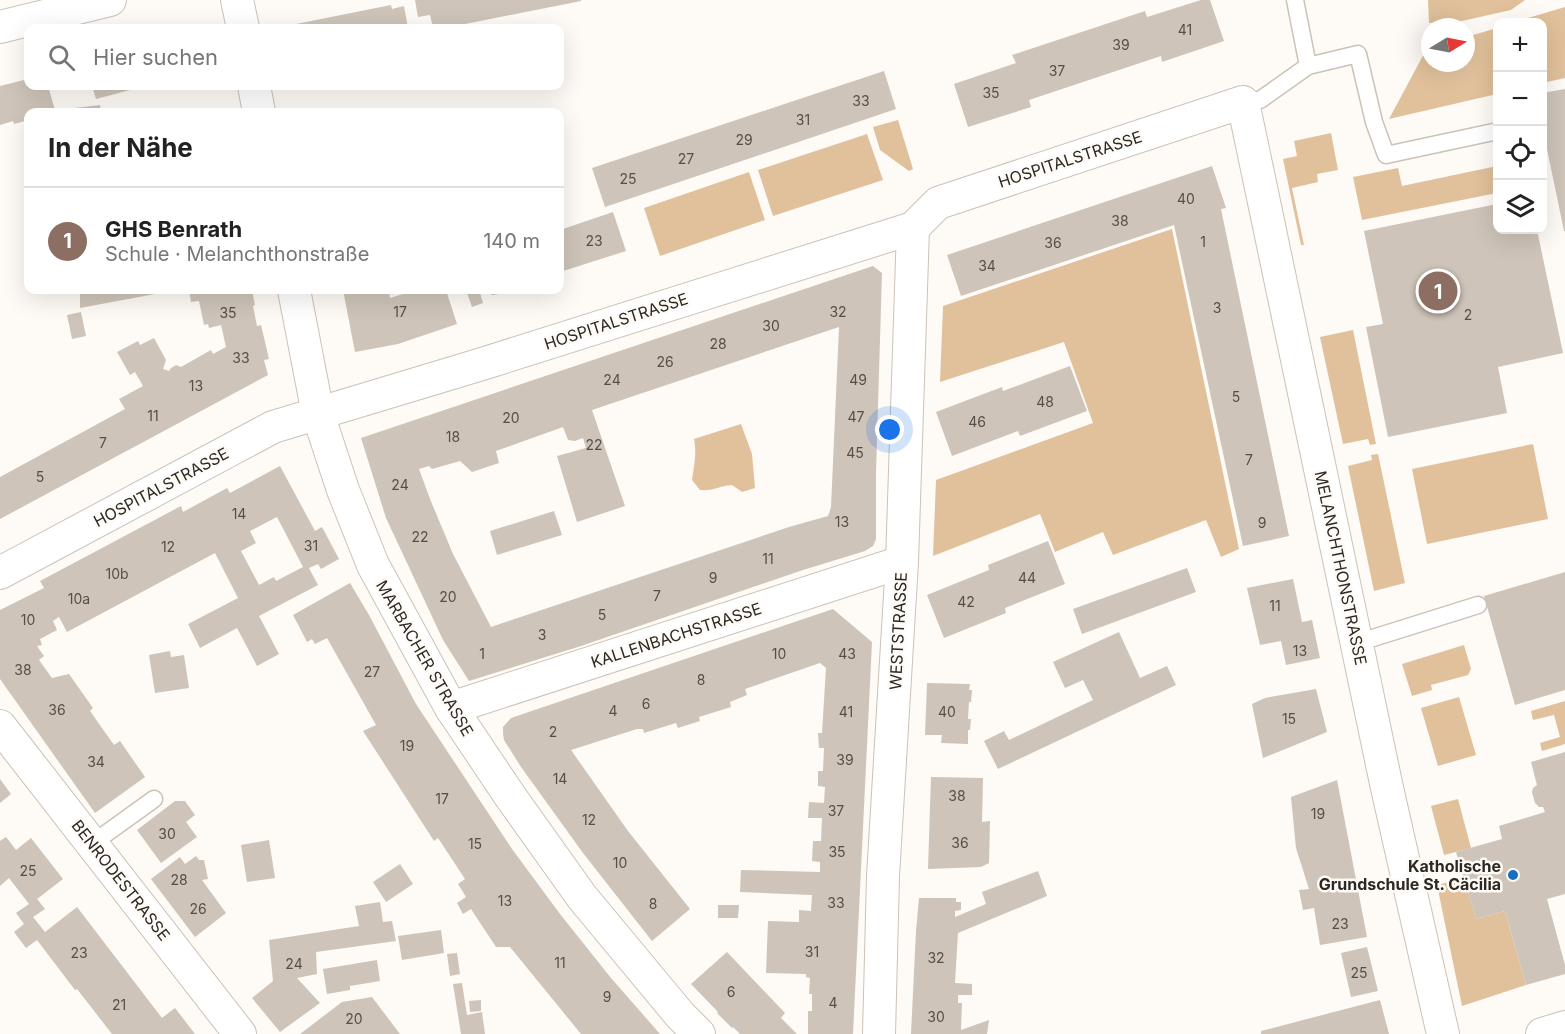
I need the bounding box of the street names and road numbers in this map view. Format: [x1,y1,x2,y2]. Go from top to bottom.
street label: HOSPITALSTRASSE [996,126,1144,192]
street label: HOSPITALSTRASSE [542,288,690,354]
street label: HOSPITALSTRASSE [90,443,232,531]
street label: MELANCHTHONSTRASSE [1311,469,1371,667]
street label: WESTSTRASSE [885,572,911,690]
street label: MARBACHER STRASSE [372,576,478,740]
street label: KALLENBACHSTRASSE [588,598,764,672]
street label: BENRODESTRASSE [68,816,174,944]

